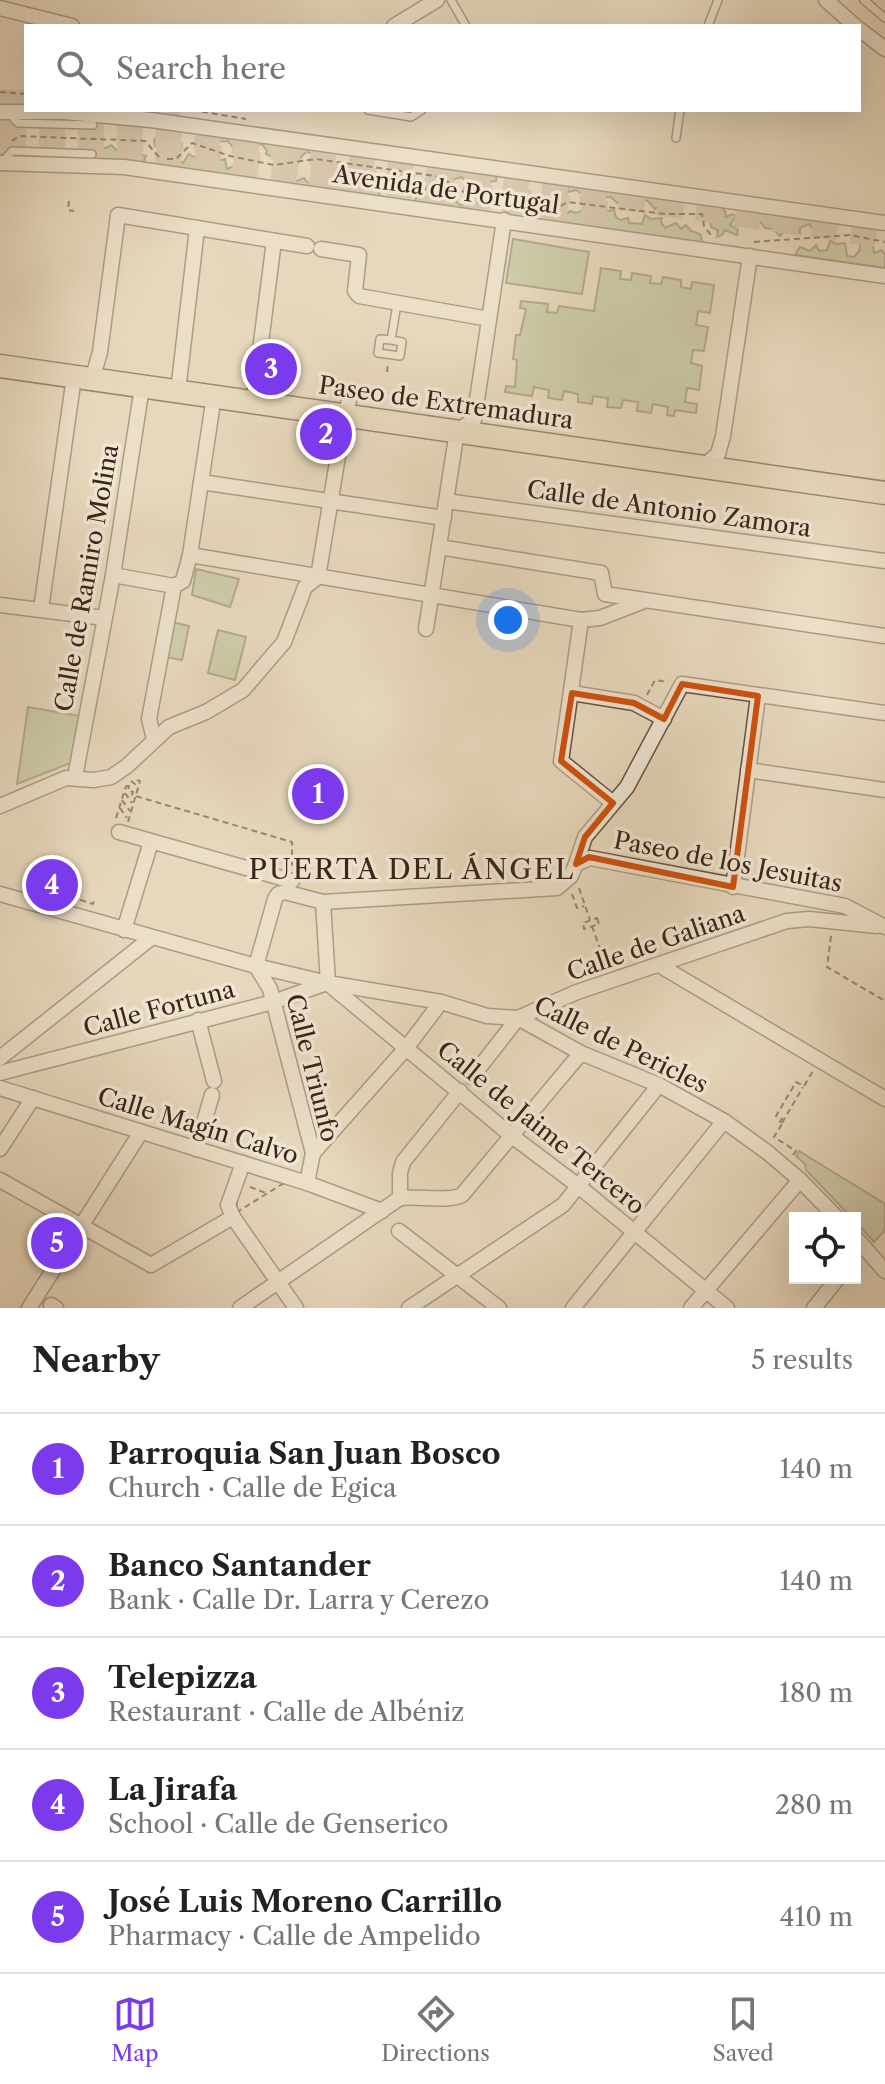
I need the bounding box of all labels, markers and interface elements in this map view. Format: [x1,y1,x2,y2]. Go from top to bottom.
search box [24,24,861,112]
icon: search [52,46,96,90]
text: Search here [116,50,286,87]
street label: Avenida de Portugal [330,159,561,220]
pin: 3 [245,339,297,399]
street label: Paseo de Extremadura [317,370,576,435]
pin: 2 [300,404,352,464]
street label: Calle de Ramiro Molina [49,442,124,714]
street label: Calle de Antonio Zamora [525,474,813,543]
your location [488,600,528,640]
pin: 1 [292,764,344,824]
street label: Paseo de los Jesuitas [611,825,845,898]
district label: PUERTA DEL ÁNGEL [249,852,575,886]
pin: 4 [26,855,78,915]
street label: Calle de Galiana [563,898,749,987]
street label: Calle Fortuna [80,974,238,1043]
street label: Calle de Pericles [530,990,713,1099]
street label: Calle Triunfo [280,991,345,1145]
street label: Calle de Jaime Tercero [432,1035,651,1220]
street label: Calle Magín Calvo [94,1081,302,1170]
map controls [789,1212,861,1284]
button: locate [789,1212,861,1284]
pin: 5 [31,1213,83,1273]
text: Nearby [32,1339,160,1381]
text: 5 results [751,1344,853,1376]
text: Parroquia San Juan Bosco [108,1435,501,1472]
text: 1 [52,1453,64,1485]
text: 140 m [779,1453,853,1485]
text: Church · Calle de Egica [108,1472,397,1504]
text: Banco Santander [108,1547,371,1584]
text: 2 [50,1565,66,1597]
text: 140 m [779,1565,853,1597]
text: Bank · Calle Dr. Larra y Cerezo [108,1584,489,1616]
text: Telepizza [108,1659,257,1696]
text: 3 [51,1677,65,1709]
text: 180 m [779,1677,853,1709]
text: Restaurant · Calle de Albéniz [108,1696,465,1728]
text: La Jirafa [108,1771,237,1808]
text: 4 [50,1789,66,1821]
text: 280 m [775,1789,853,1821]
text: School · Calle de Genserico [108,1808,448,1840]
text: José Luis Moreno Carrillo [108,1883,502,1920]
text: 5 [51,1901,65,1933]
text: 410 m [779,1901,853,1933]
text: Pharmacy · Calle de Ampelido [108,1920,481,1952]
tab: Map [111,1992,159,2067]
tab: Directions [381,1992,490,2067]
tab: Saved [713,1992,774,2067]

